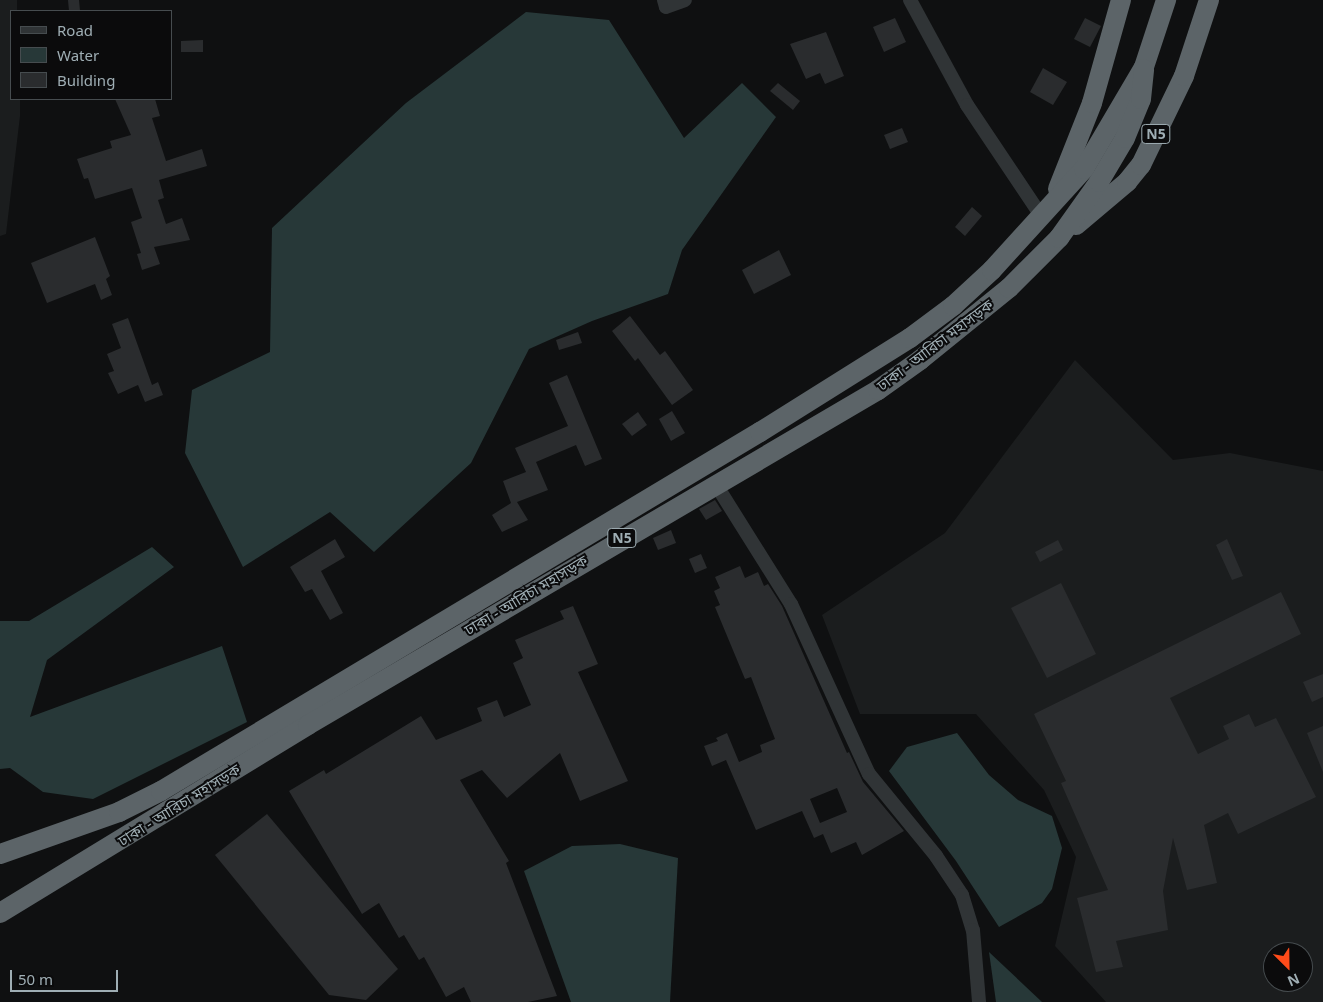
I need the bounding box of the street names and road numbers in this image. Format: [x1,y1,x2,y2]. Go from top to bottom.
road number: N5 [1141,122,1171,146]
street label: ঢাকা - আরিচা মহাসড়ক [873,296,997,394]
road number: N5 [607,526,637,550]
street label: ঢাকা - আরিচা মহাসড়ক [461,551,591,639]
street label: ঢাকা - আরিচা মহাসড়ক [115,760,243,850]

